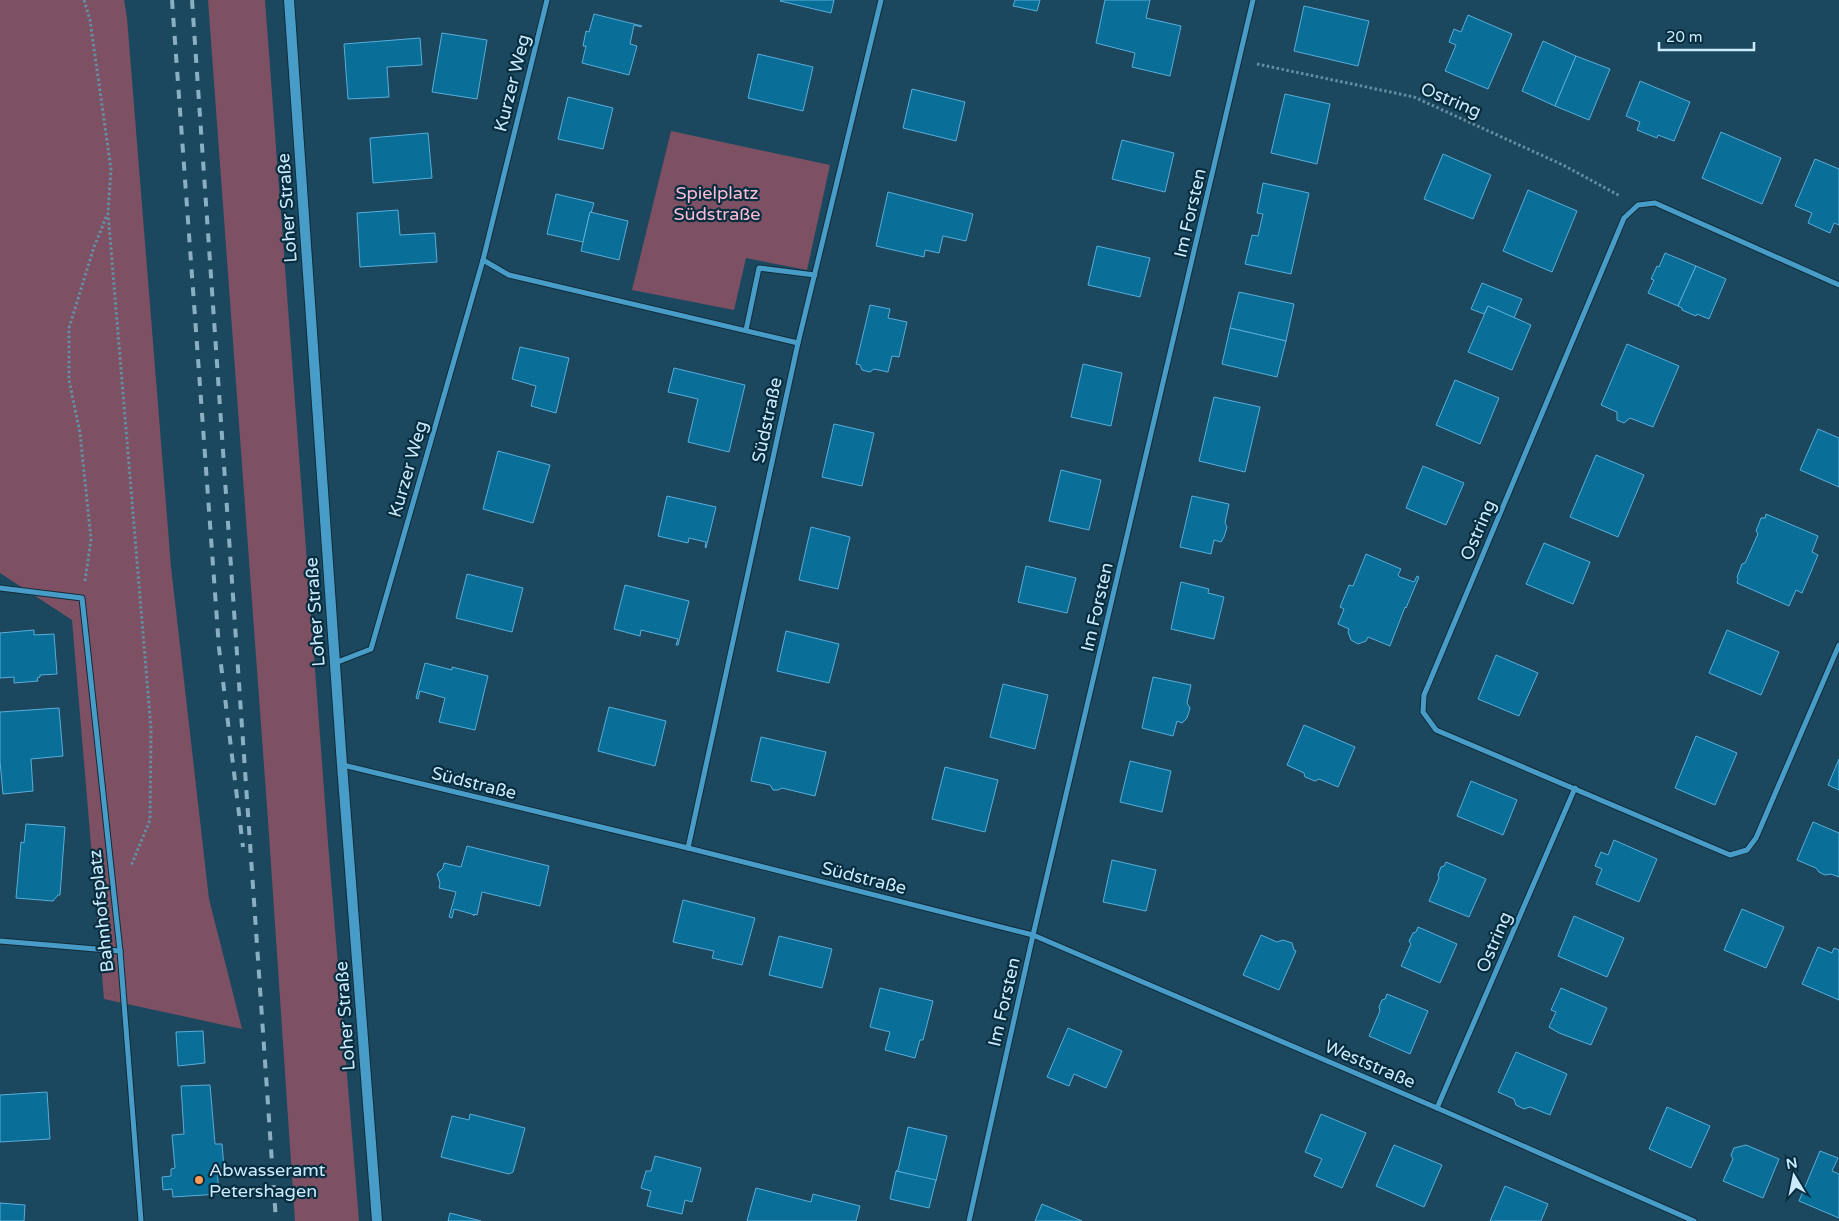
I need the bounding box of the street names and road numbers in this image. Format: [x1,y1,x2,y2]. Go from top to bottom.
street label: Kurzer Weg [489,32,535,134]
street label: Ostring [1417,77,1485,123]
street label: Loher Straße [272,152,302,264]
street label: Im Forsten [1169,166,1211,260]
street label: Südstraße [747,375,787,465]
street label: Kurzer Weg [384,418,432,520]
street label: Ostring [1455,496,1501,564]
street label: Loher Straße [300,556,330,668]
street label: Im Forsten [1076,560,1118,654]
street label: Südstraße [429,762,519,804]
street label: Bahnhofsplatz [84,848,118,974]
street label: Südstraße [819,857,909,899]
street label: Ostring [1471,908,1517,976]
street label: Im Forsten [983,955,1025,1049]
street label: Loher Straße [330,960,360,1072]
street label: Weststraße [1321,1035,1419,1093]

